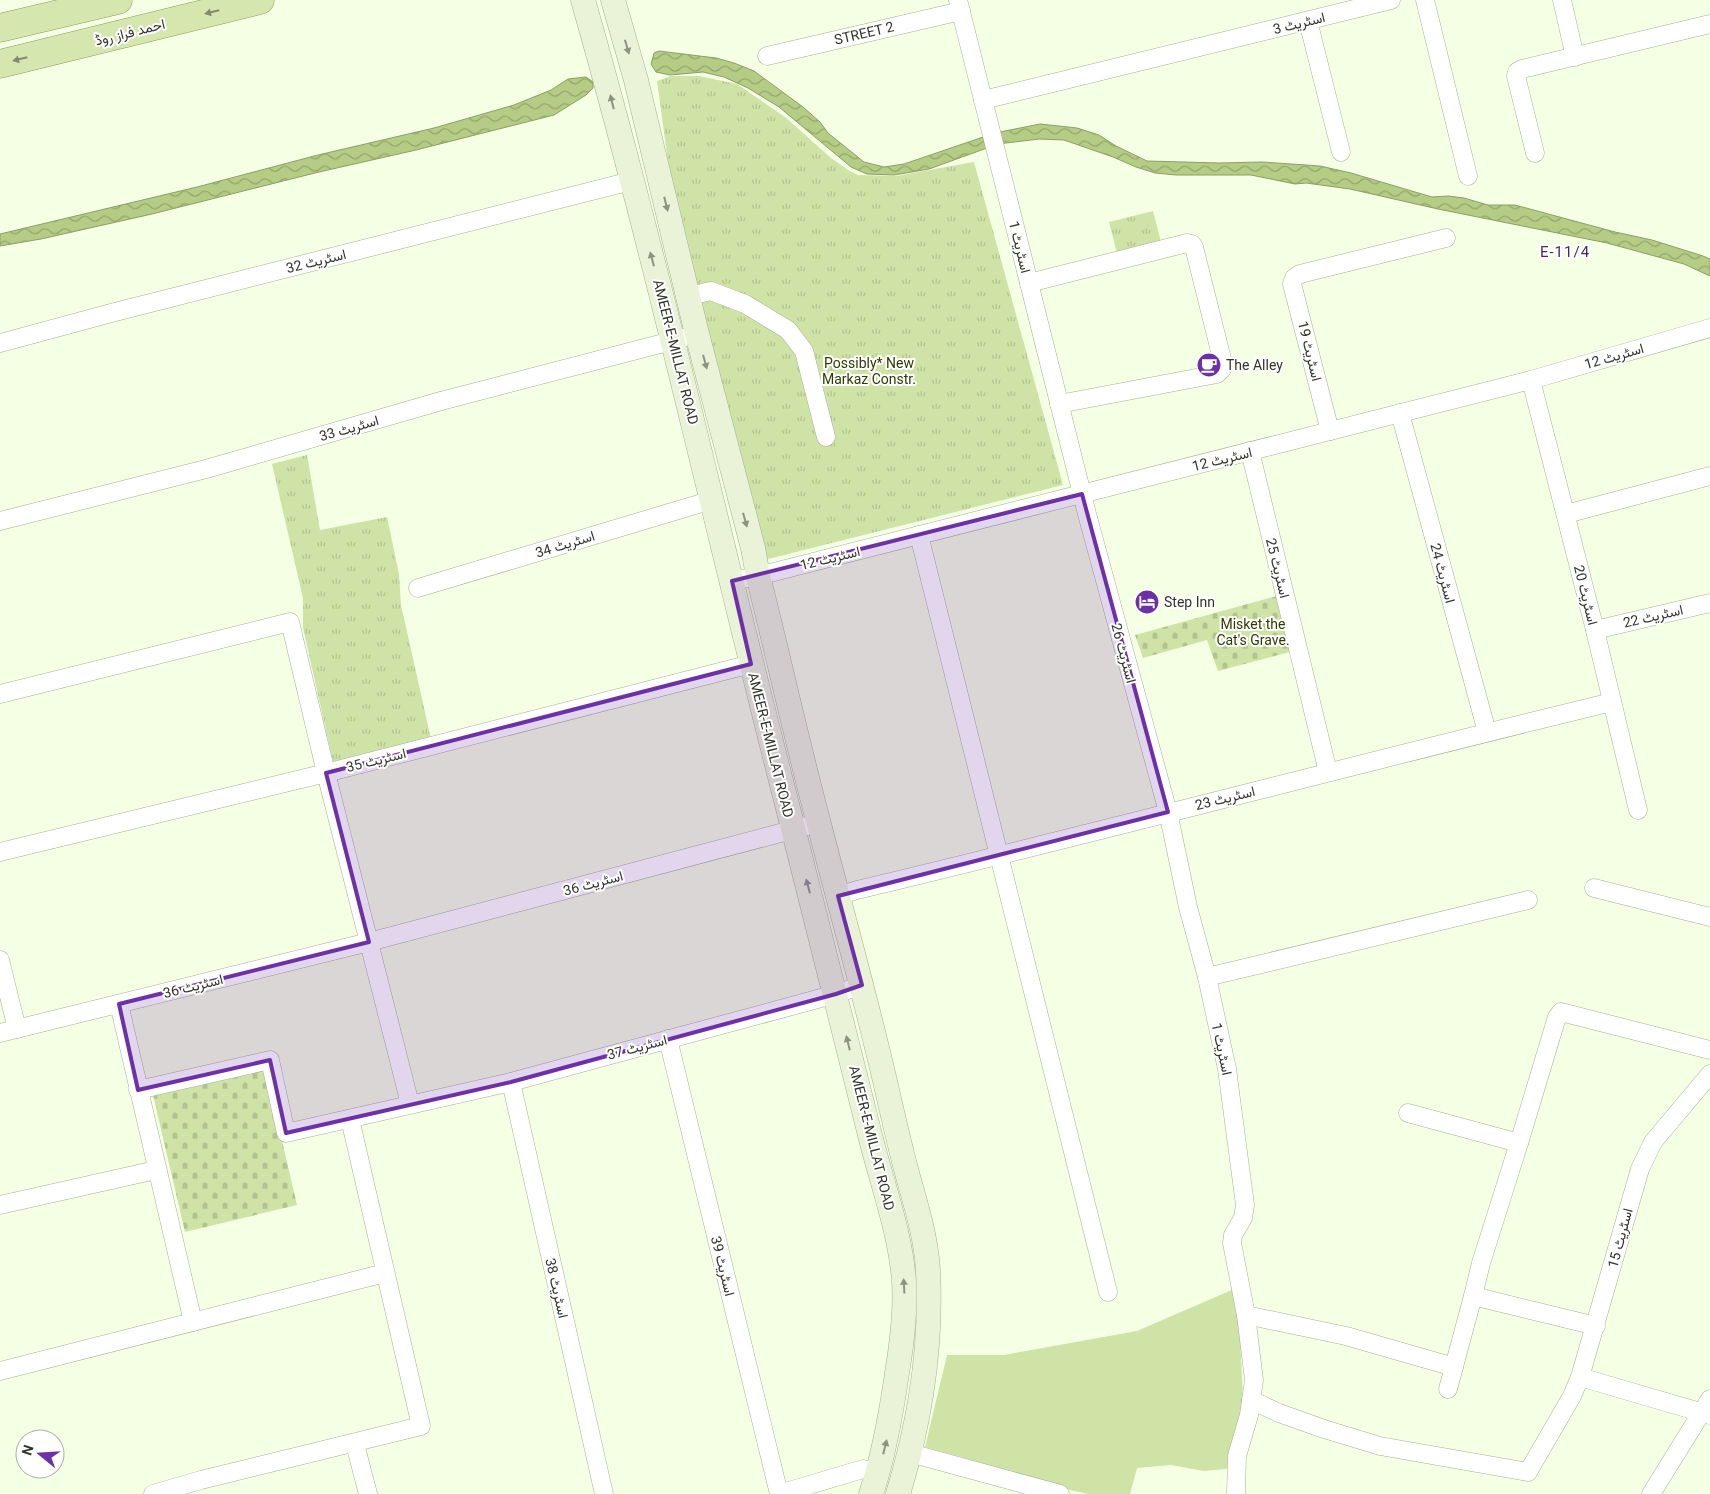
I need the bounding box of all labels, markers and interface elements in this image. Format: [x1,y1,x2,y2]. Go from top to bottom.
one-way arrow [205,8,220,16]
street label: اسٹریٹ 3 [1271,9,1327,38]
street label: احمد فراز روڈ [93,16,167,49]
street label: STREET 2 [833,18,896,48]
one-way arrow [623,39,631,54]
one-way arrow [13,55,28,63]
one-way arrow [608,95,616,110]
one-way arrow [662,197,670,212]
street label: اسٹریٹ 1 [1005,219,1034,275]
district label: E-11/4 [1540,243,1590,261]
street label: اسٹریٹ 32 [284,246,348,277]
one-way arrow [648,252,656,267]
street label: AMEER-E-MILLAT ROAD [650,278,702,426]
street label: اسٹریٹ 19 [1294,319,1325,383]
street label: اسٹریٹ 12 [1582,340,1646,373]
cafe icon: The Alley [1196,352,1222,378]
one-way arrow [701,355,709,370]
park label: Possibly* New Markaz Constr. [822,355,916,387]
place label: The Alley [1226,357,1283,373]
street label: اسٹریٹ 33 [317,412,381,445]
street label: اسٹریٹ 12 [1190,444,1254,475]
one-way arrow [741,512,749,527]
street label: اسٹریٹ 34 [533,527,597,562]
street label: اسٹریٹ 25 [1262,536,1293,600]
street label: اسٹریٹ 24 [1426,541,1459,605]
street label: اسٹریٹ 12 [798,543,862,574]
street label: اسٹریٹ 20 [1570,563,1601,627]
hotel icon: Step Inn [1134,589,1160,615]
place label: Step Inn [1164,594,1215,610]
street label: اسٹریٹ 22 [1621,601,1685,632]
park label: Misket the Cat's Grave. [1216,616,1290,648]
street label: اسٹریٹ 26 [1107,621,1140,685]
street label: AMEER-E-MILLAT ROAD [745,671,797,819]
street label: اسٹریٹ 35 [344,745,408,776]
street label: اسٹریٹ 23 [1193,783,1257,814]
street label: اسٹریٹ 36 [561,867,625,900]
one-way arrow [803,878,811,893]
street label: اسٹریٹ 36 [161,971,225,1002]
street label: اسٹریٹ 1 [1208,1021,1235,1077]
street label: اسٹریٹ 37 [605,1031,669,1064]
one-way arrow [844,1036,852,1051]
street label: AMEER-E-MILLAT ROAD [846,1064,898,1212]
street label: اسٹریٹ 15 [1604,1206,1637,1270]
street label: اسٹریٹ 39 [707,1234,738,1298]
street label: اسٹریٹ 38 [541,1256,572,1320]
one-way arrow [900,1278,908,1294]
north arrow [15,1429,65,1479]
one-way arrow [881,1440,889,1455]
text: N [18,1443,37,1457]

